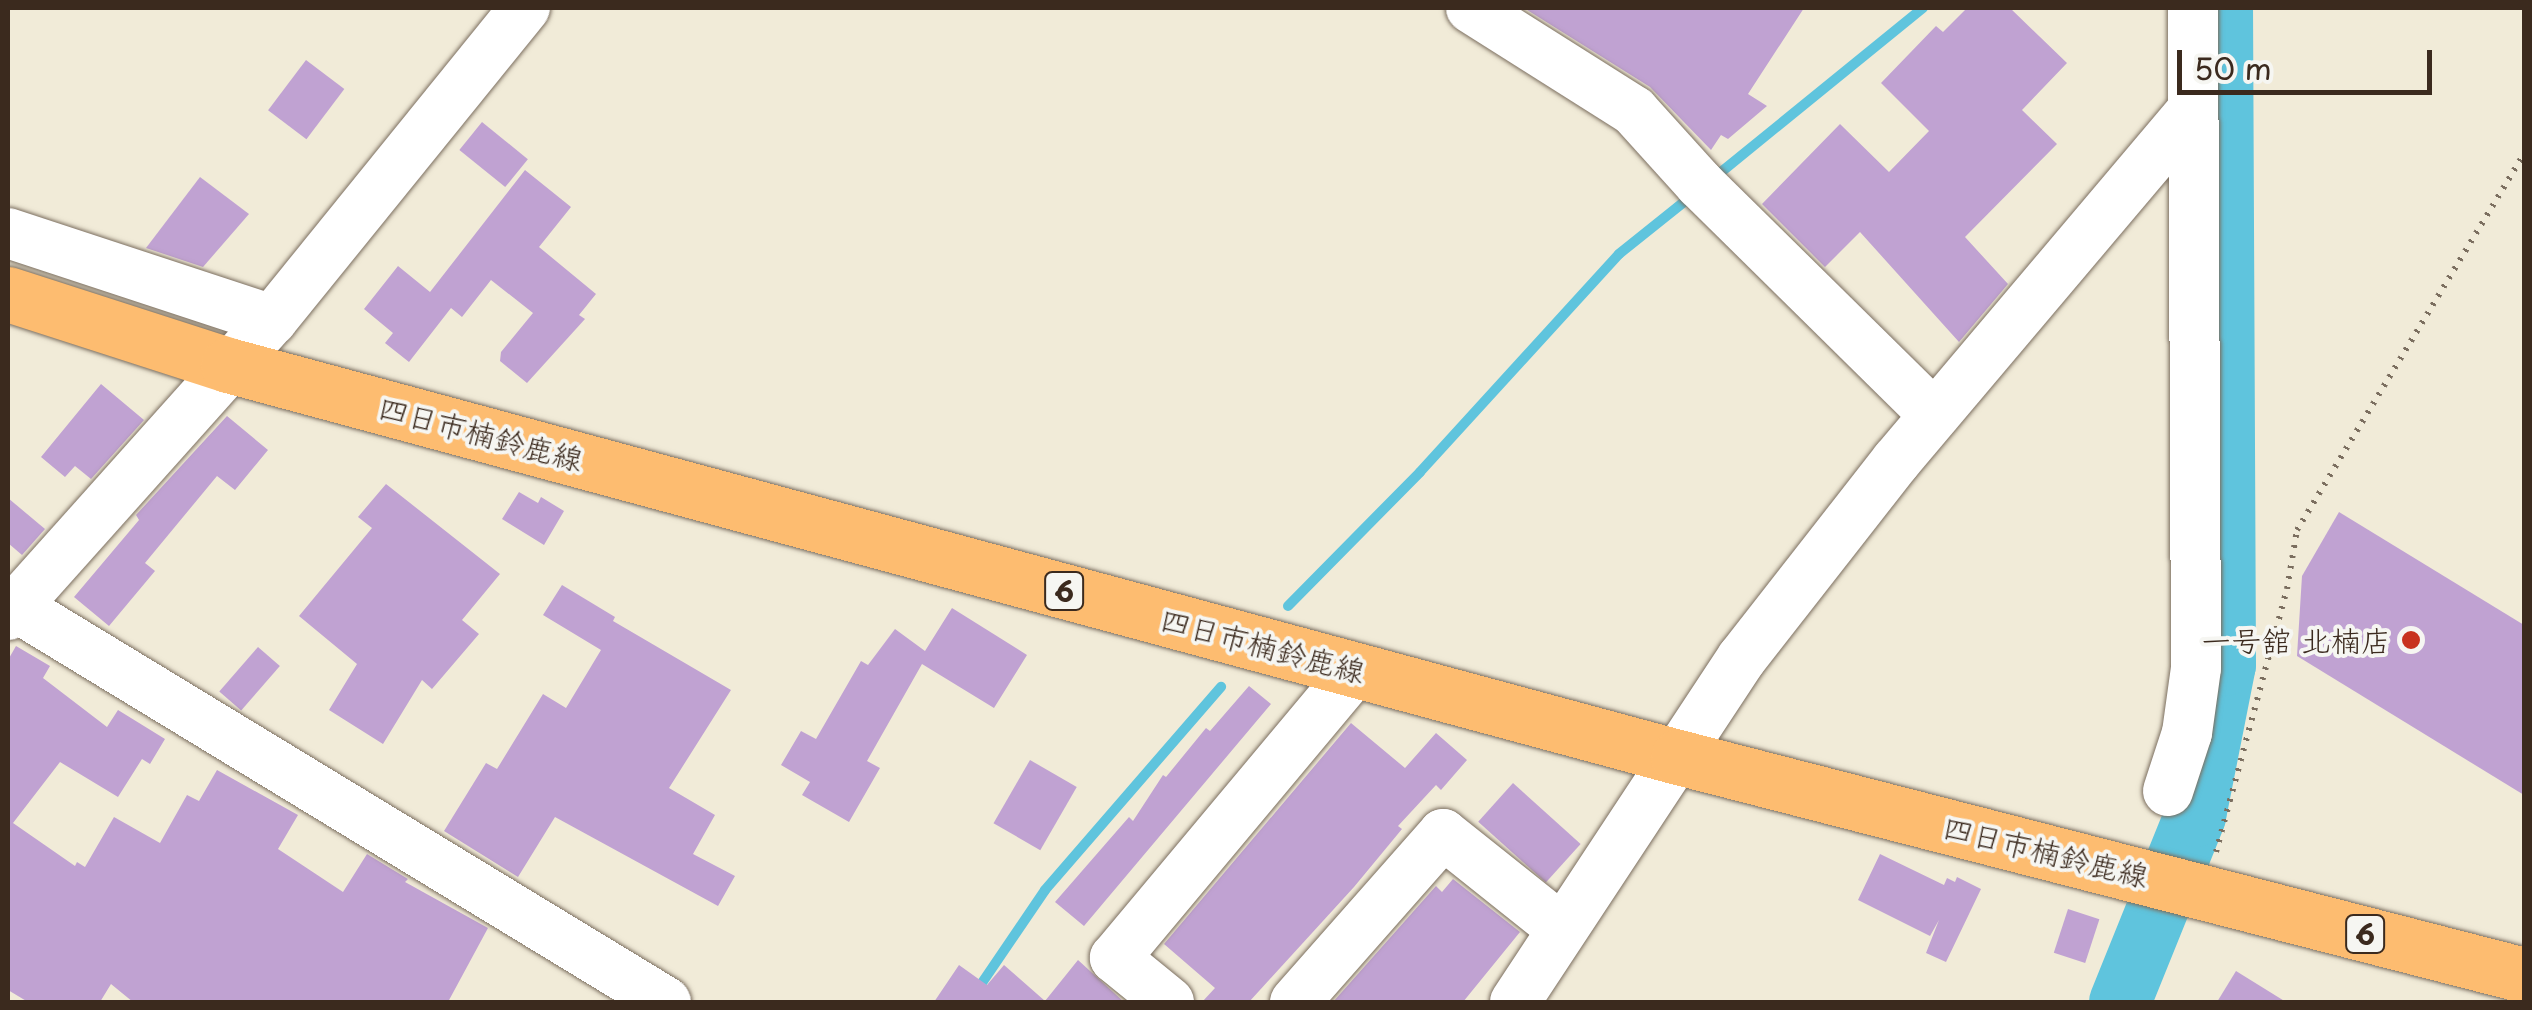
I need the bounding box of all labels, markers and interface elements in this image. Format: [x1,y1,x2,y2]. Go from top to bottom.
scale bar [2182,30,2437,92]
text: 50 m [2194,45,2272,90]
street label: 四日市楠鈴鹿線 [375,388,587,478]
road number: 6 [1044,568,1084,614]
street label: 四日市楠鈴鹿線 [1157,600,1369,690]
place label: 一号舘 北楠店 [2201,622,2391,658]
marker: 一号舘 北楠店 [2400,629,2422,651]
street label: 四日市楠鈴鹿線 [1940,808,2152,894]
road number: 6 [2345,911,2385,957]

